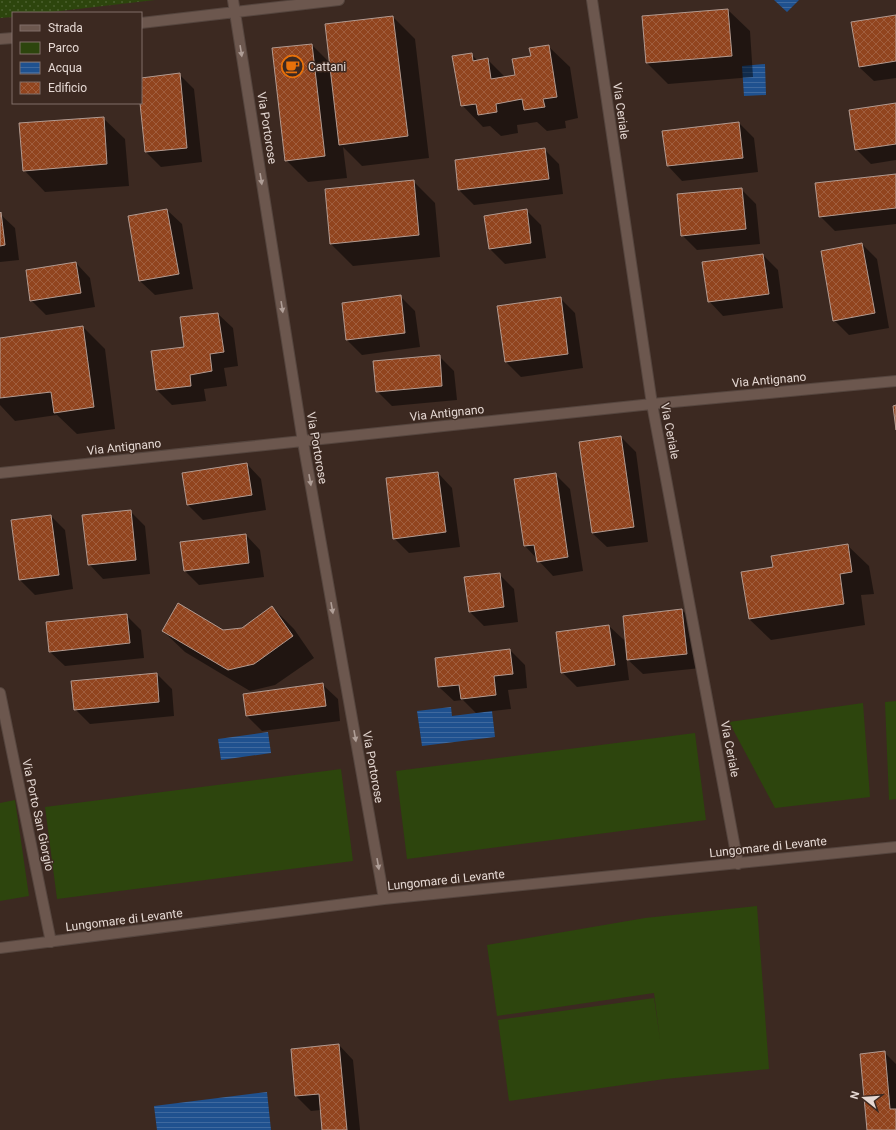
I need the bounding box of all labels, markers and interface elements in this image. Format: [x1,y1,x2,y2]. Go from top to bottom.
legend [12,12,142,104]
text: Strada [48,21,83,35]
text: Parco [48,41,79,55]
one-way arrow [238,44,244,57]
cafe icon: Cattani [279,54,305,80]
place label: Cattani [308,60,346,74]
text: Acqua [48,61,82,75]
text: Edificio [48,81,87,95]
street label: Via Ceriale [610,82,632,140]
street label: Via Portorose [254,91,280,165]
one-way arrow [259,173,265,185]
one-way arrow [279,301,285,313]
street label: Via Antignano [731,370,807,390]
street label: Via Antignano [409,402,485,424]
street label: Via Ceriale [658,402,682,460]
street label: Via Portorose [304,411,330,485]
street label: Via Antignano [86,436,162,458]
one-way arrow [307,474,313,486]
one-way arrow [329,602,335,615]
street label: Via Ceriale [718,720,742,778]
one-way arrow [352,730,358,743]
street label: Via Portorose [360,730,386,804]
street label: Via Porto San Giorgio [19,758,57,872]
street label: Lungomare di Levante [709,834,827,860]
one-way arrow [375,858,381,871]
street label: Lungomare di Levante [387,867,505,893]
street label: Lungomare di Levante [65,906,183,934]
north arrow [844,1078,884,1118]
text: N [848,1089,862,1101]

